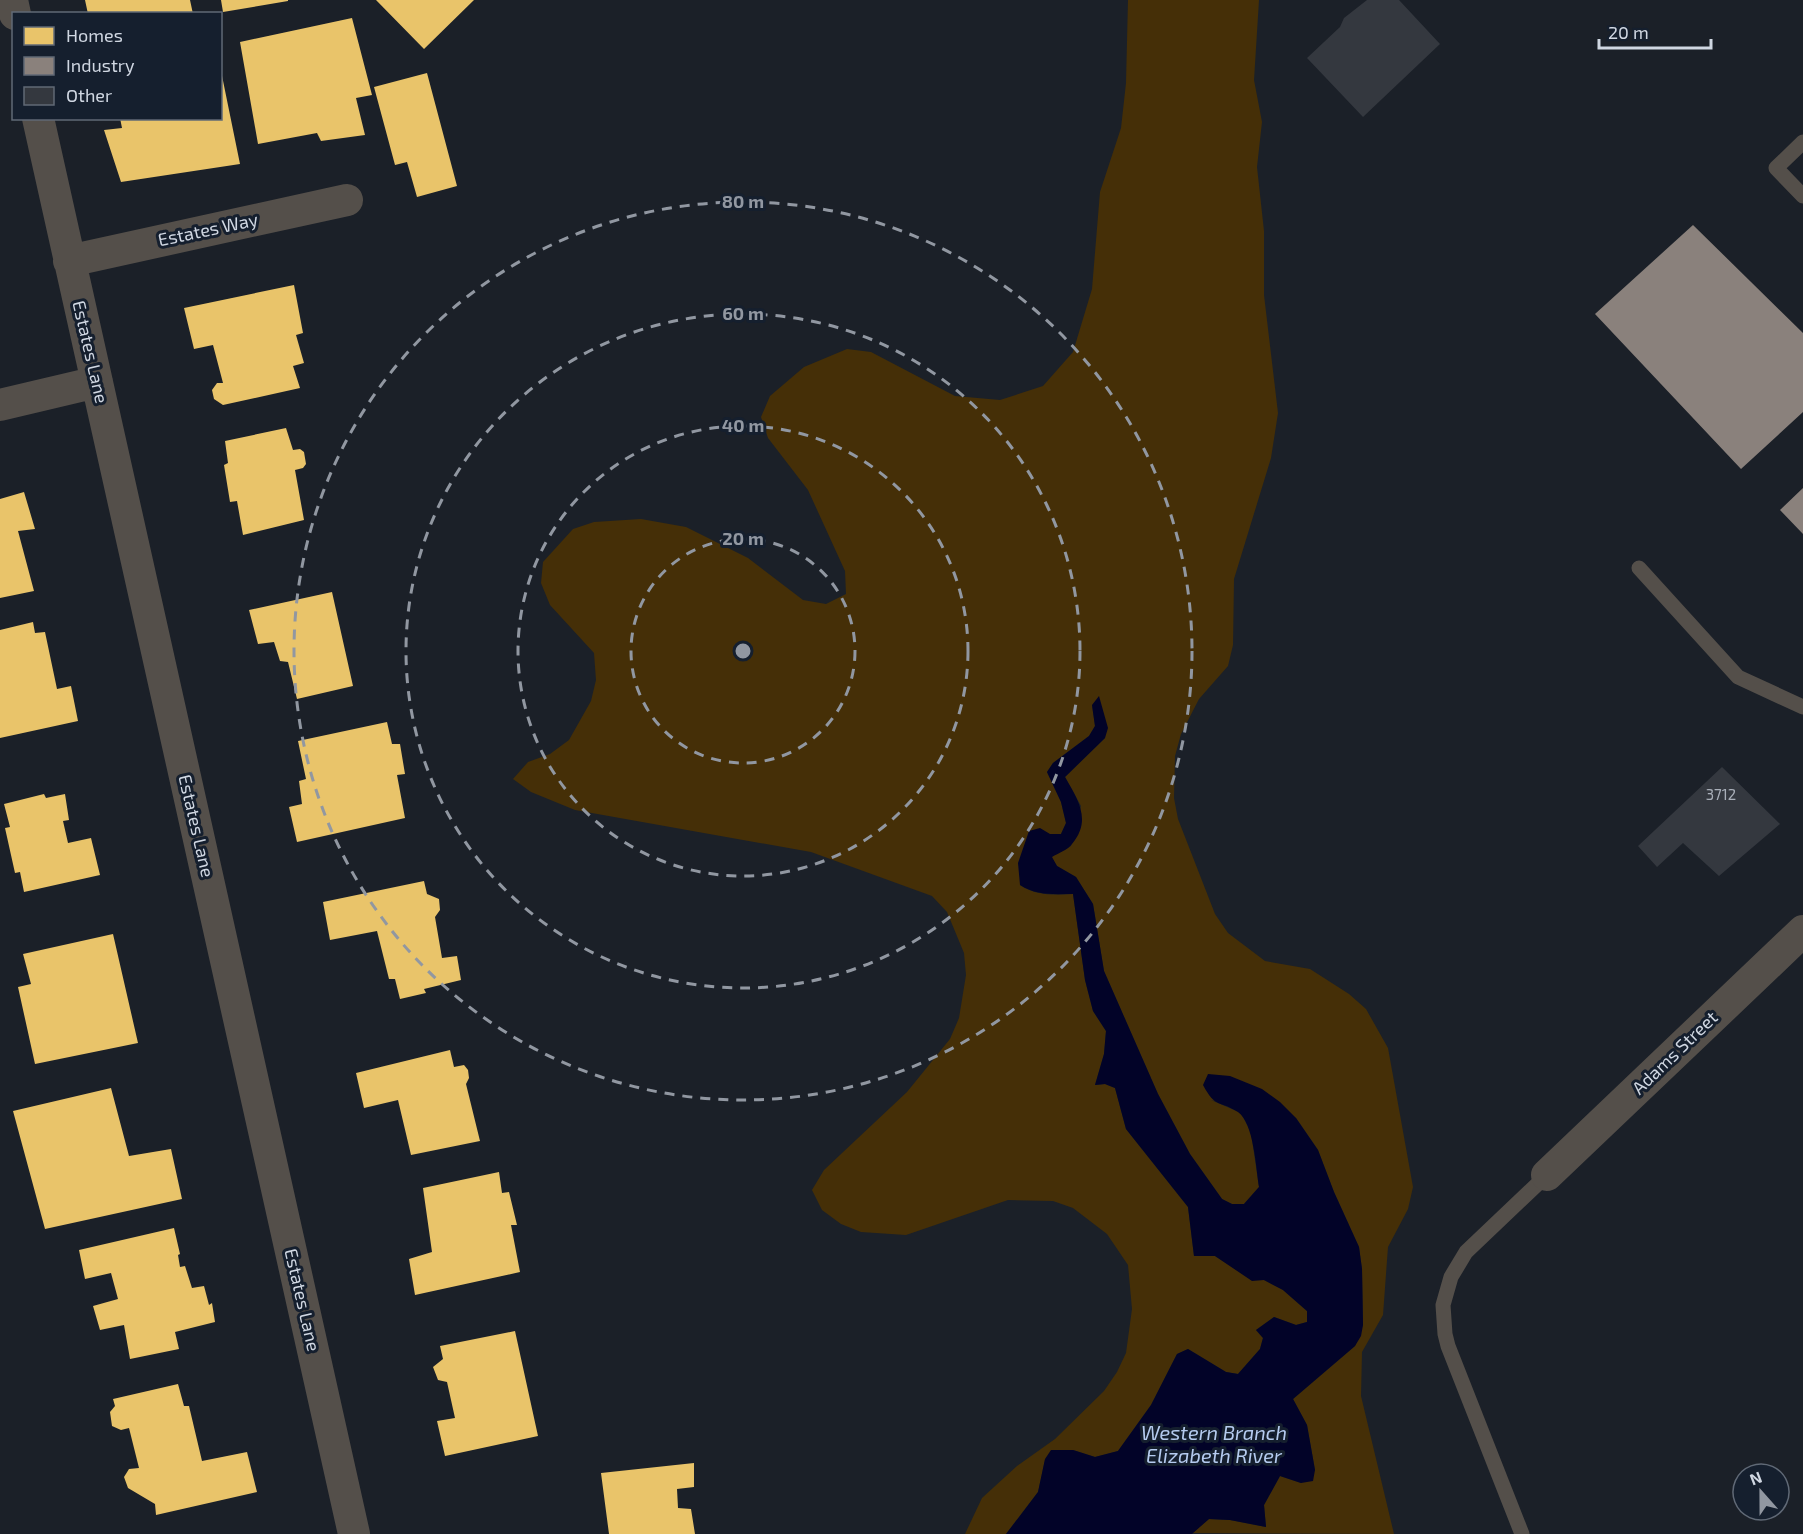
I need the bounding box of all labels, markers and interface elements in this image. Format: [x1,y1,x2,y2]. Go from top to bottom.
legend [12,12,222,120]
scale bar [1599,12,1712,50]
text: 20 m [1608,21,1649,43]
text: Homes [66,24,123,46]
text: Industry [66,54,135,76]
text: Other [66,84,112,106]
text: 80 m [722,190,764,212]
street label: Estates Way [156,208,260,250]
street label: Estates Lane [68,298,113,405]
text: 60 m [722,302,764,324]
text: 40 m [722,414,764,436]
text: 20 m [722,527,764,549]
centre of rings [733,641,753,661]
street label: Estates Lane [174,772,219,879]
house number: 3712 [1706,785,1736,803]
street label: Adams Street [1627,1006,1722,1099]
street label: Estates Lane [280,1246,325,1353]
water label: Western Branch Elizabeth River [1141,1420,1287,1467]
north arrow [1731,1462,1791,1522]
text: N [1747,1467,1764,1488]

